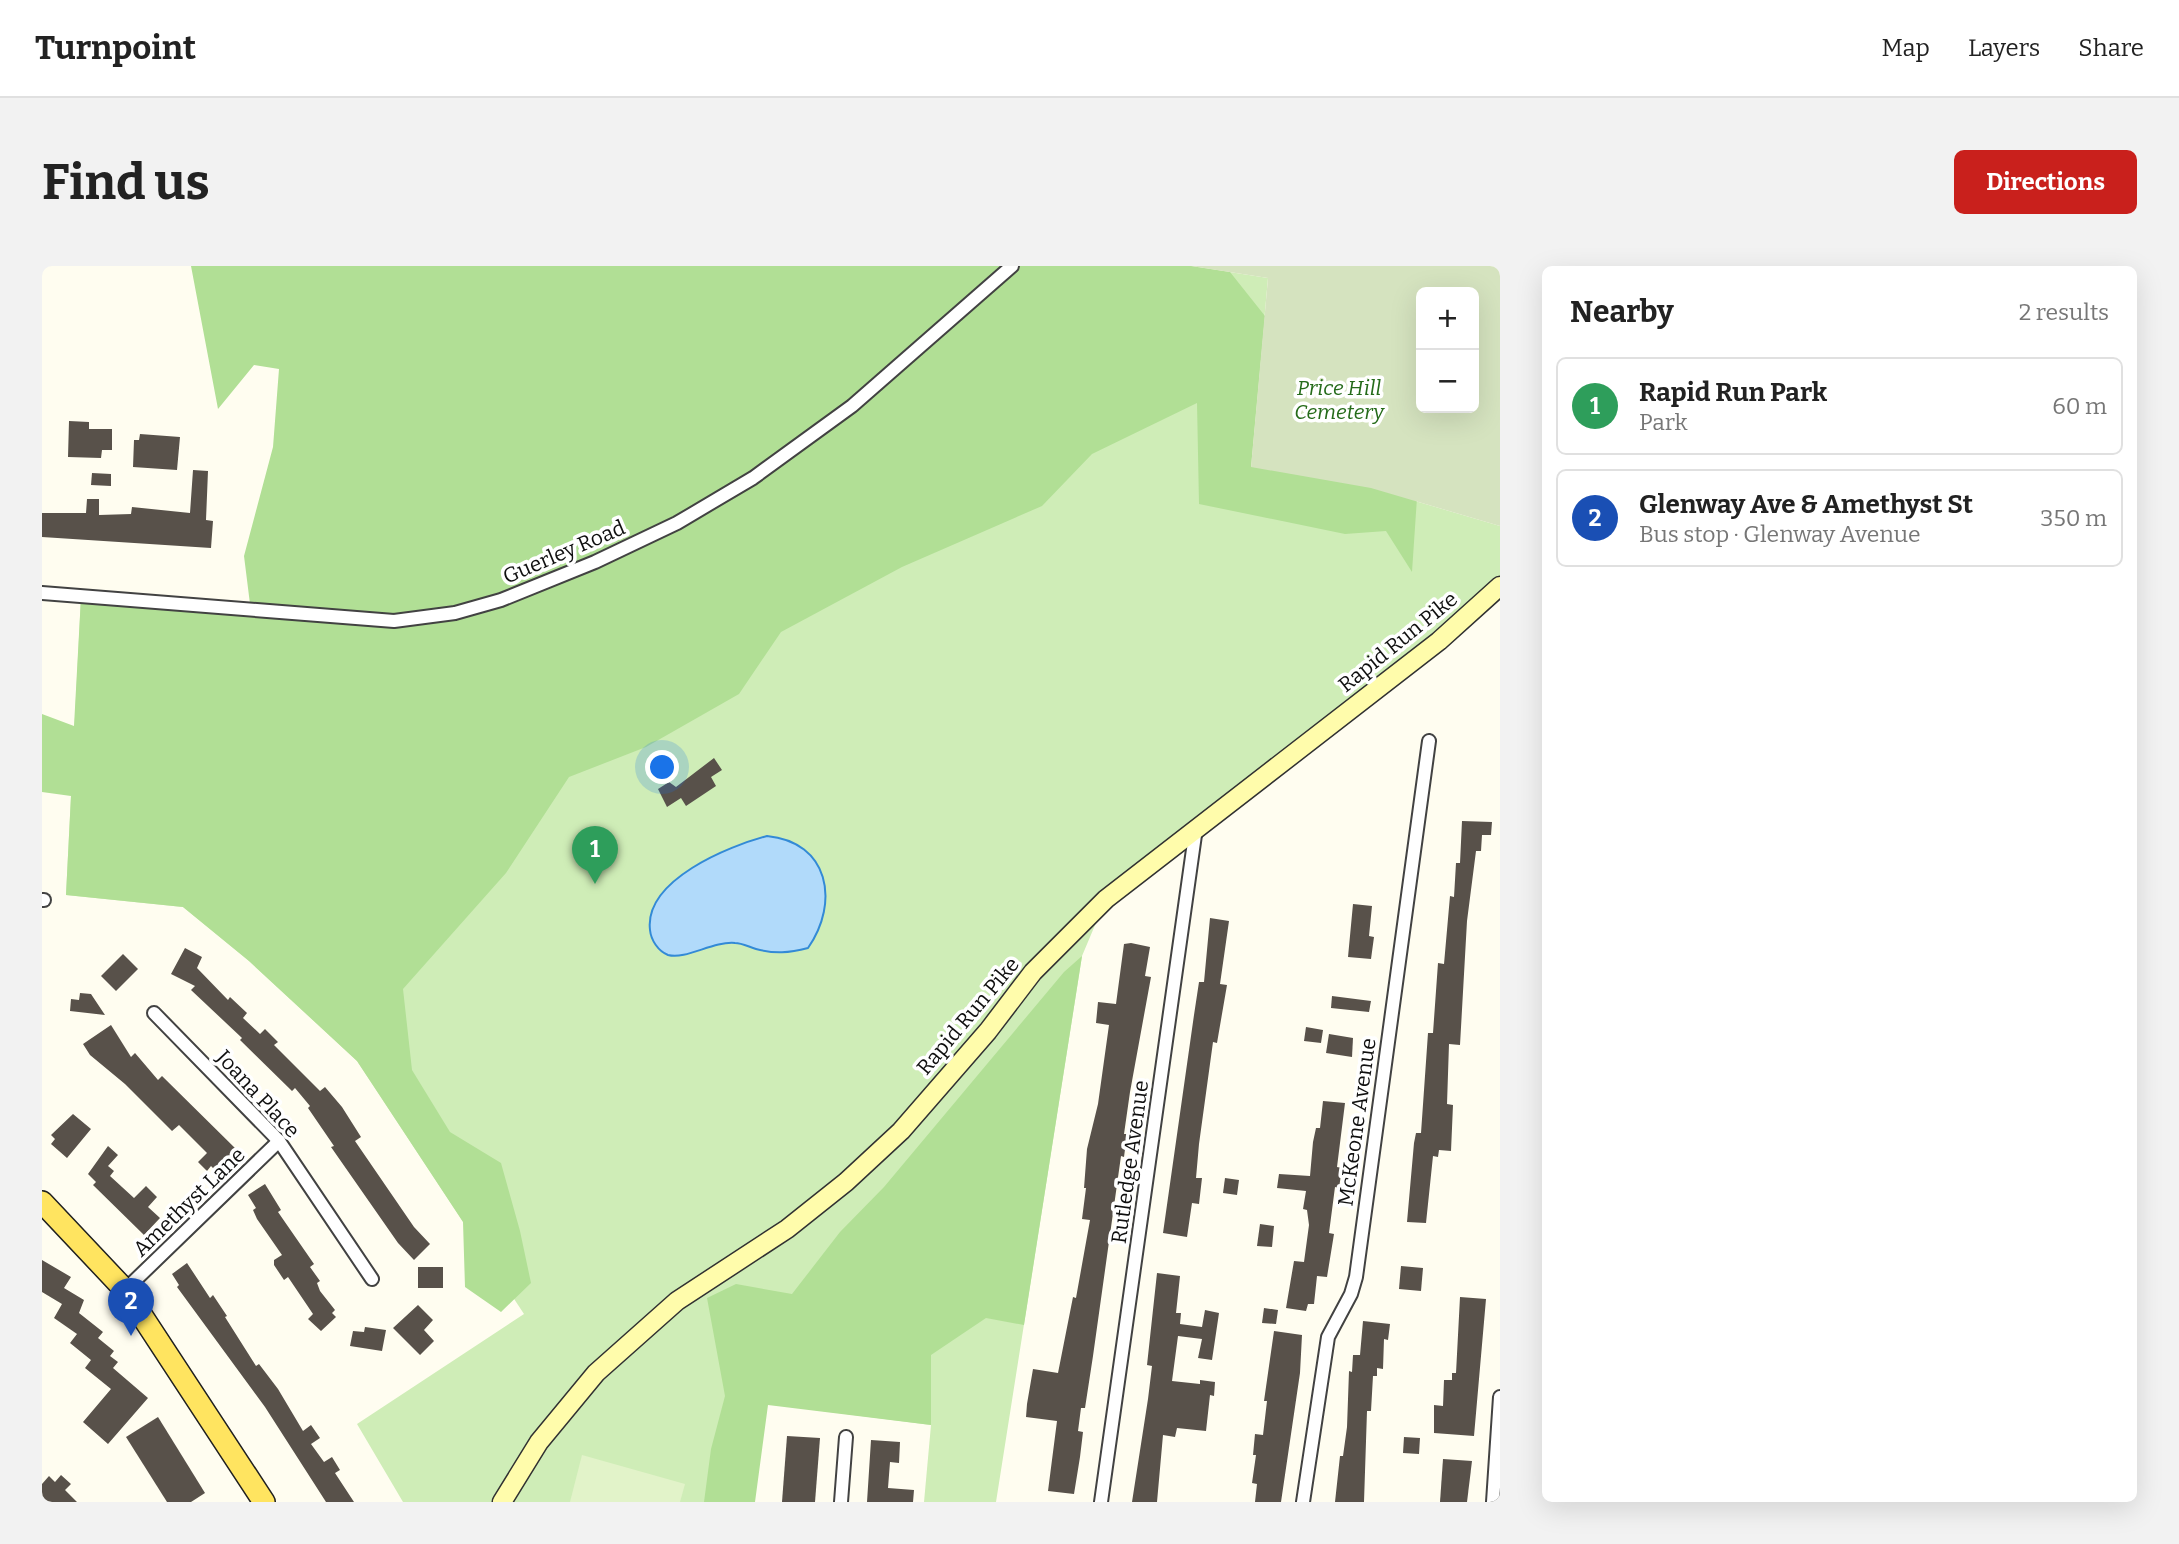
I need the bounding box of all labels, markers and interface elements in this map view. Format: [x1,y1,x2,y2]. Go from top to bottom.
text: Turnpoint [35,28,196,68]
text: Map [1882,34,1930,62]
text: Layers [1968,34,2040,62]
text: Share [2078,34,2144,62]
button: Directions [1954,150,2137,214]
text: Find us [42,153,210,212]
map controls [1416,287,1479,413]
button: + [1416,287,1479,350]
text: Nearby [1570,294,1674,330]
text: 2 results [2019,298,2109,326]
button: − [1416,350,1479,413]
park label: Price Hill Cemetery [1294,375,1385,425]
text: Rapid Run Park [1639,377,1827,408]
text: 1 [1590,392,1600,420]
text: 60 m [2052,392,2107,420]
text: Park [1639,408,1688,436]
text: Glenway Ave & Amethyst St [1639,489,1973,520]
text: 2 [1589,504,1601,532]
text: 350 m [2040,504,2107,532]
street label: Guerley Road [499,515,629,589]
text: Bus stop · Glenway Avenue [1639,520,1921,548]
street label: Rapid Run Pike [1333,586,1463,698]
your location [645,750,679,784]
pin: 1 [572,826,618,884]
street label: Rapid Run Pike [911,952,1025,1080]
street label: McKeone Avenue [1332,1036,1382,1208]
street label: Joana Place [210,1044,305,1143]
street label: Rutledge Avenue [1106,1079,1154,1245]
street label: Amethyst Lane [128,1142,250,1262]
pin: 2 [108,1278,154,1336]

